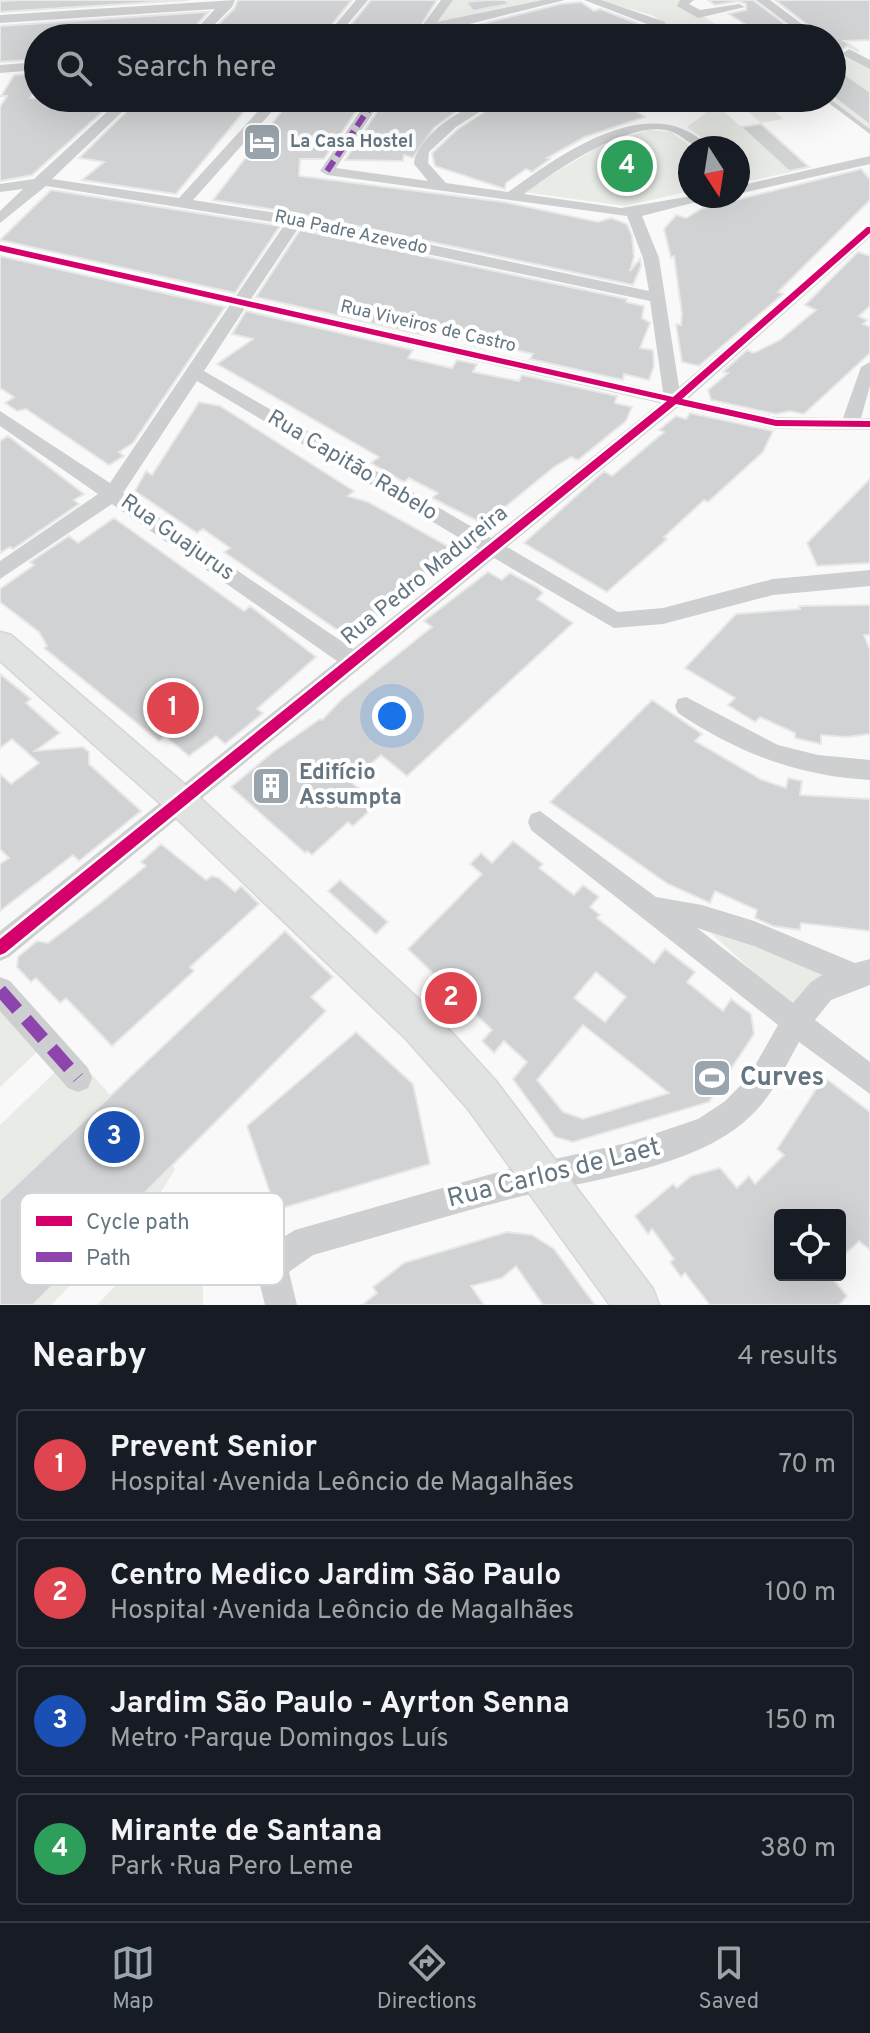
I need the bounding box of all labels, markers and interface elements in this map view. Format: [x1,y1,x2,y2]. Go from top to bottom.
search box [24,24,846,112]
icon: search [52,46,96,90]
text: Search here [116,50,276,87]
hotel icon: La Casa Hostel [241,121,283,163]
place label: La Casa Hostel [290,131,413,154]
pin: 4 [601,136,653,196]
north arrow [678,136,750,208]
street label: Rua Padre Azevedo [272,206,430,260]
street label: Rua Viveiros de Castro [338,296,518,358]
street label: Rua Capitão Rabelo [262,405,442,527]
street label: Rua Guajurus [115,489,239,587]
street label: Rua Pedro Madureira [336,501,514,651]
pin: 1 [147,678,199,738]
your location [372,696,412,736]
place label: Edifício Assumpta [299,760,402,812]
building icon: Edifício Assumpta [250,765,292,807]
pin: 2 [425,968,477,1028]
sports icon: Curves [691,1057,733,1099]
place label: Curves [740,1062,824,1095]
pin: 3 [88,1107,140,1167]
street label: Rua Carlos de Laet [444,1132,664,1216]
legend [20,1193,284,1285]
map controls [774,1209,846,1281]
button: locate [774,1209,846,1281]
text: Cycle path [86,1210,190,1237]
text: Path [86,1246,131,1273]
text: Nearby [32,1336,147,1379]
text: 4 results [737,1341,838,1374]
text: Prevent Senior [110,1430,317,1467]
text: 1 [55,1449,65,1482]
text: 70 m [778,1449,836,1482]
text: Hospital · Avenida Leôncio de Magalhães [110,1467,574,1500]
text: Centro Medico Jardim São Paulo [110,1558,561,1595]
text: 2 [52,1577,68,1610]
text: 100 m [765,1577,836,1610]
text: Hospital · Avenida Leôncio de Magalhães [110,1595,574,1628]
text: Jardim São Paulo - Ayrton Senna [110,1686,570,1723]
text: 3 [52,1705,68,1738]
text: 150 m [765,1705,836,1738]
text: Metro · Parque Domingos Luís [110,1723,449,1756]
text: Mirante de Santana [110,1814,382,1851]
text: 4 [52,1833,68,1866]
text: 380 m [760,1833,836,1866]
text: Park · Rua Pero Leme [110,1851,353,1884]
tab: Map [111,1941,155,2016]
tab: Directions [377,1941,477,2016]
tab: Saved [699,1941,759,2016]

